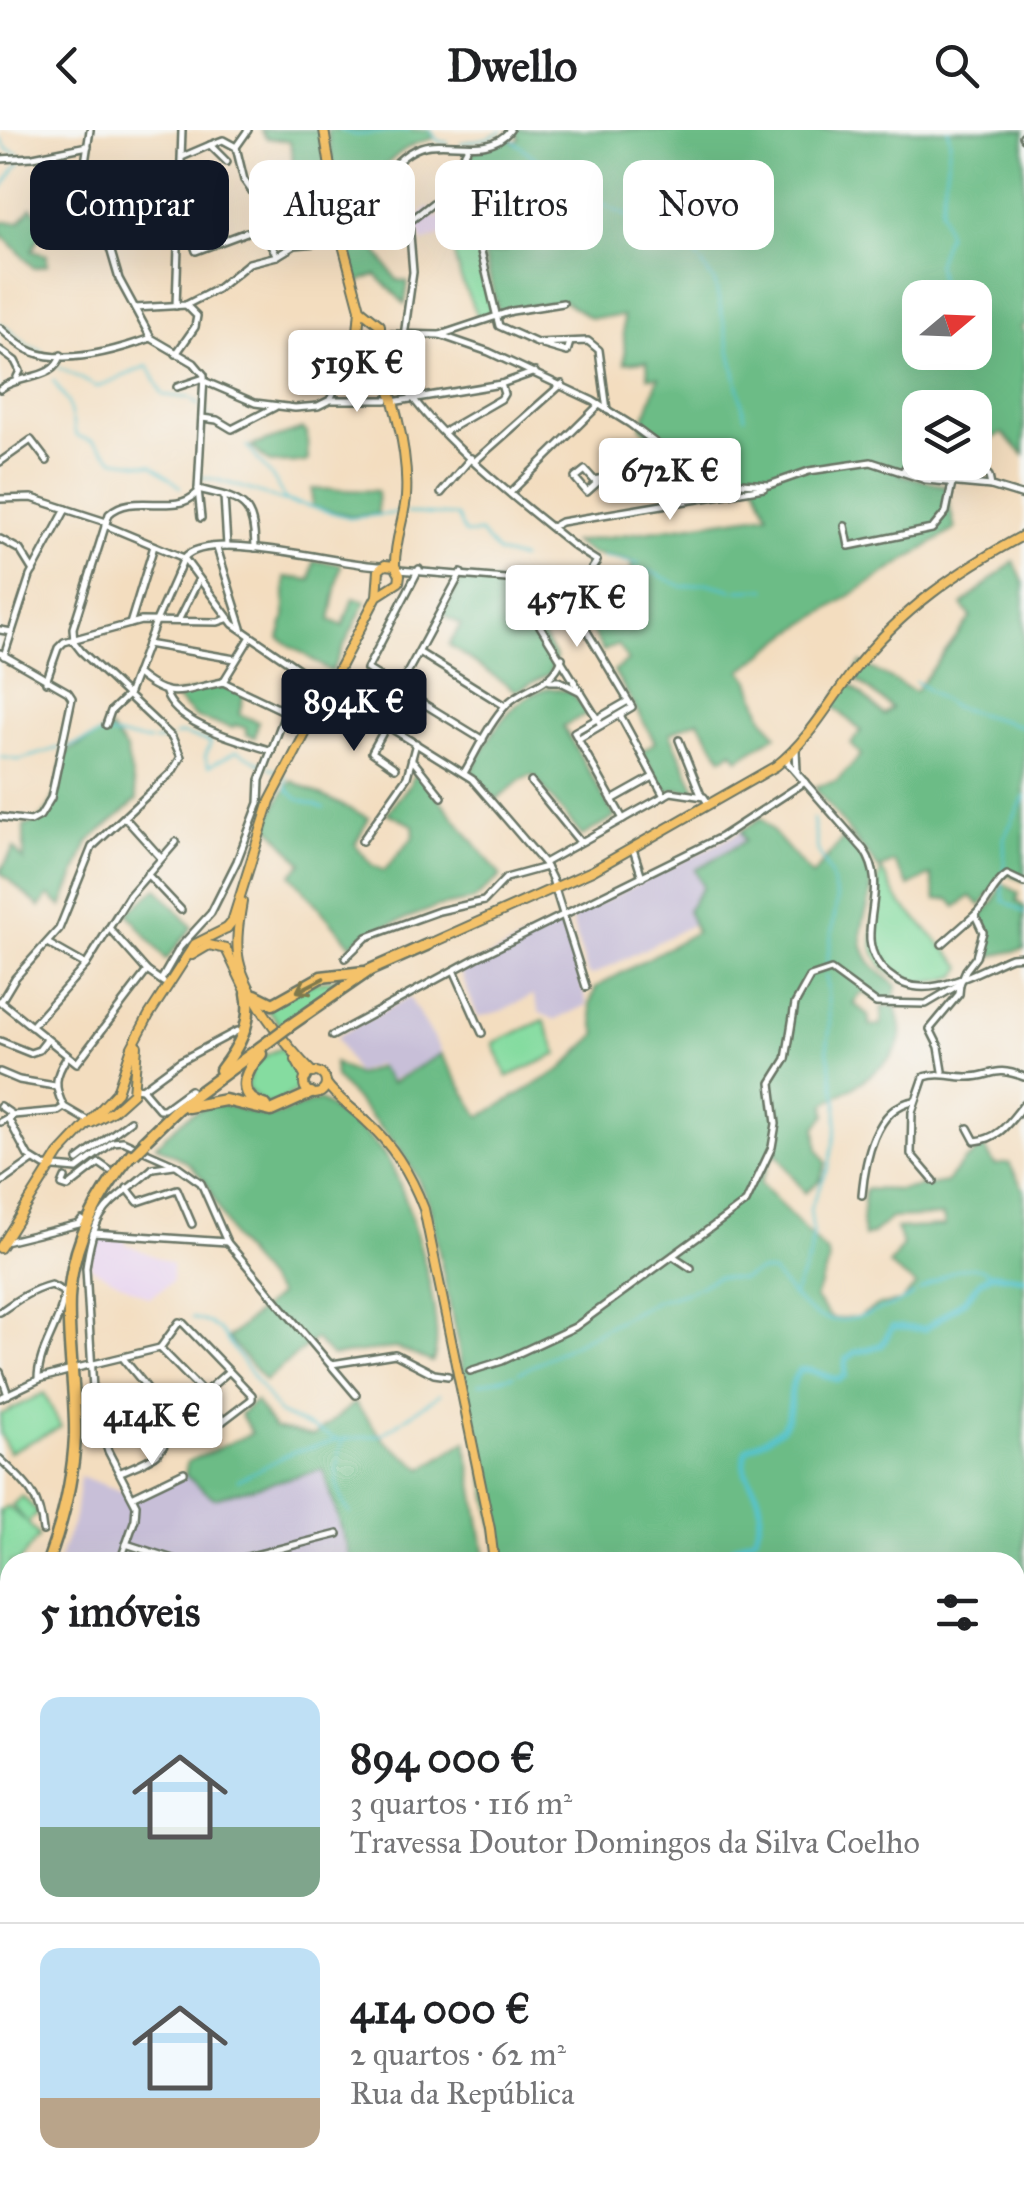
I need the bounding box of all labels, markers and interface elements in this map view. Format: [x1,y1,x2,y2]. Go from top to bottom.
icon: back [40,38,95,93]
text: Dwello [447,38,577,93]
icon: search [929,38,984,93]
chip: Comprar [30,160,229,250]
chip: Alugar [249,160,415,250]
chip: Filtros [435,160,603,250]
chip: Novo [623,160,774,250]
north arrow [902,280,992,370]
map controls [902,280,992,480]
pin: 519K € [276,330,438,415]
text: 519K € [310,343,404,382]
button: layers [902,390,992,480]
pin: 672K € [589,438,751,523]
text: 672K € [621,451,719,490]
pin: 457K € [496,565,658,650]
text: 457K € [528,578,626,617]
pin: 894K € [273,669,435,754]
text: 894K € [303,682,405,721]
one-way arrow [296,976,325,995]
pin: 414K € [71,1383,233,1468]
text: 414K € [103,1396,201,1435]
icon: filters [930,1585,985,1640]
text: 5 imóveis [40,1586,200,1638]
text: 894 000 € [350,1732,535,1784]
icon: home [120,1737,240,1857]
text: 3 quartos · 116 m² [350,1784,572,1823]
text: Travessa Doutor Domingos da Silva Coelho [350,1823,920,1862]
text: 414 000 € [350,1983,530,2035]
icon: home [120,1988,240,2108]
text: 2 quartos · 62 m² [350,2035,566,2074]
text: Rua da República [350,2074,575,2113]

